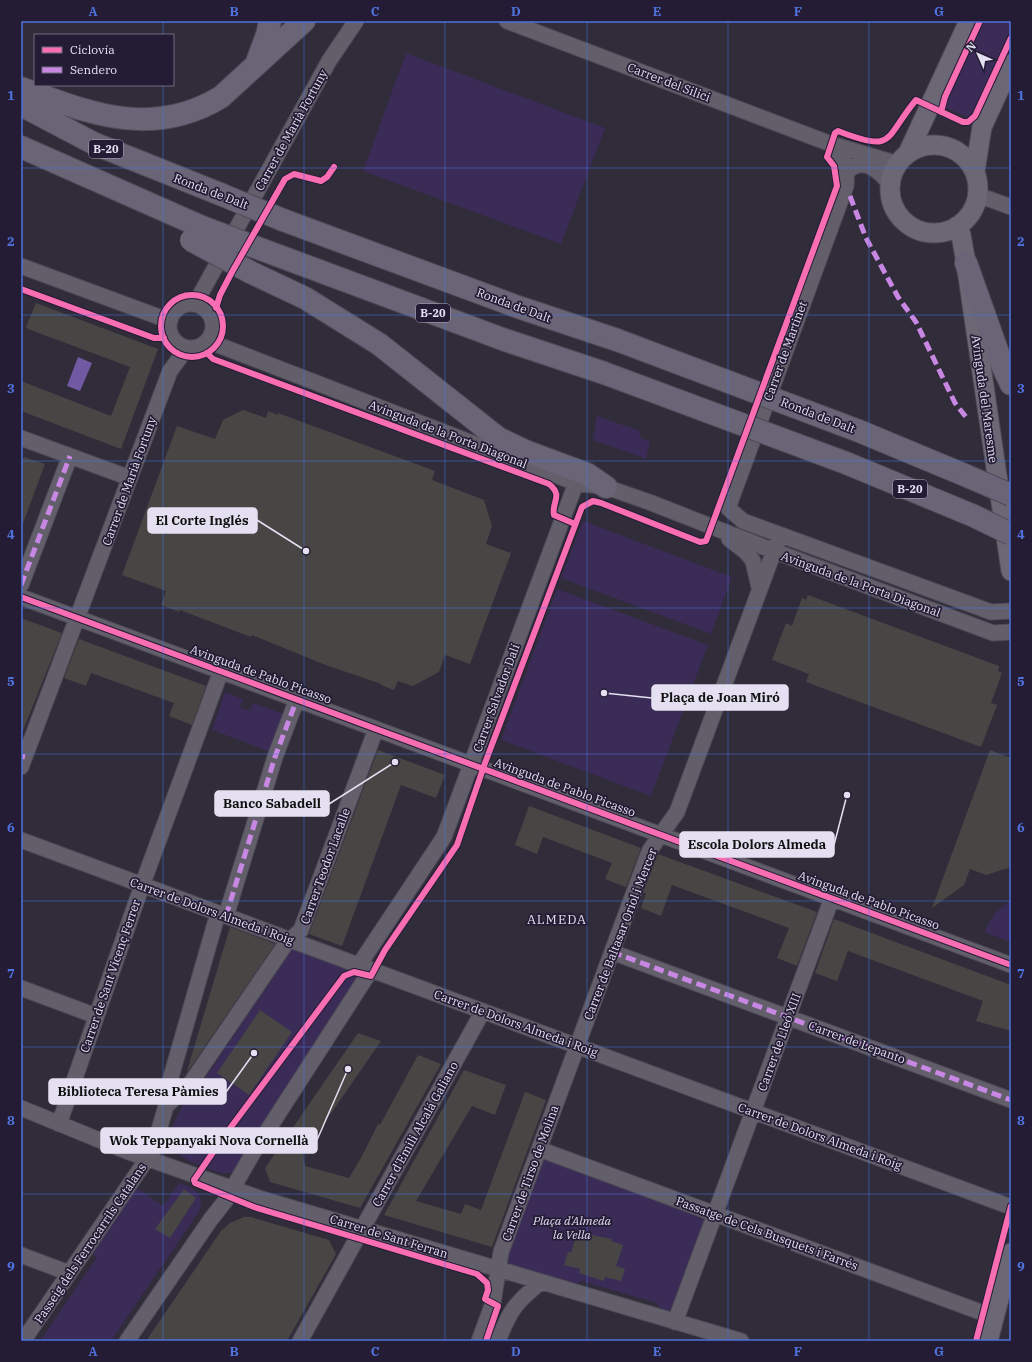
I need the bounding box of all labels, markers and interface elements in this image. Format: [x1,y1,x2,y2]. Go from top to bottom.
text: A [88,3,98,20]
text: B [229,3,239,20]
text: C [371,3,380,20]
text: D [511,3,521,20]
text: E [653,3,661,20]
text: F [794,3,802,20]
text: G [934,3,944,20]
legend [34,34,174,86]
north arrow [958,34,998,74]
text: N [963,39,979,55]
text: Ciclovía [70,42,115,57]
street label: Carrer del Silici [625,59,713,105]
text: Sendero [70,62,117,77]
street label: Carrer de Marià Fortuny [251,66,331,193]
text: 1 [7,87,15,104]
text: 1 [1017,87,1025,104]
road number: B-20 [89,140,123,158]
street label: Ronda de Dalt [172,170,250,212]
text: 2 [7,233,15,250]
text: 2 [1017,233,1025,250]
street label: Ronda de Dalt [475,285,553,325]
street label: Carrer de Martinet [760,299,810,403]
road number: B-20 [416,304,450,322]
street label: Avinguda del Maresme [969,334,1001,464]
text: 3 [7,380,15,397]
text: 3 [1017,380,1025,397]
street label: Ronda de Dalt [779,394,857,436]
street label: Avinguda de la Porta Diagonal [367,397,530,471]
street label: Carrer de Marià Fortuny [99,414,160,548]
road number: B-20 [893,480,927,498]
callout: El Corte Inglés [148,508,257,533]
text: El Corte Inglés [155,512,249,529]
text: 4 [7,526,15,543]
text: 4 [1017,526,1025,543]
street label: Avinguda de la Porta Diagonal [779,548,943,620]
street label: Avinguda de Pablo Picasso [188,641,334,707]
street label: Carrer Salvador Dalí [469,642,523,754]
text: 5 [7,673,15,690]
text: 5 [1017,673,1025,690]
callout: Plaça de Joan Miró [652,685,788,710]
text: Plaça de Joan Miró [660,689,780,706]
street label: Avinguda de Pablo Picasso [492,754,638,820]
callout: Banco Sabadell [215,791,329,816]
text: Banco Sabadell [223,795,321,812]
street label: Carrer Teodor Lacalle [297,806,353,926]
text: 6 [7,819,15,836]
text: 6 [1017,819,1025,836]
callout: Escola Dolors Almeda [680,832,834,857]
text: Escola Dolors Almeda [688,836,827,853]
street label: Carrer de Baltasar Oriol i Mercer [580,845,660,1022]
street label: Avinguda de Pablo Picasso [796,867,942,933]
street label: Carrer de Dolors Almeda i Roig [128,874,296,948]
street label: Carrer de Sant Vicenç Ferrer [77,897,143,1054]
district label: ALMEDA [527,911,587,928]
text: 7 [7,965,15,982]
text: 7 [1017,965,1025,982]
street label: Carrer de Dolors Almeda i Roig [432,986,600,1060]
street label: Carrer de Lleó XIII [754,991,804,1093]
street label: Carrer de Lepanto [806,1017,908,1067]
street label: Carrer d'Emili Alcalá Galiano [369,1059,461,1209]
callout: Biblioteca Teresa Pàmies [49,1079,226,1104]
text: Biblioteca Teresa Pàmies [57,1083,219,1100]
street label: Carrer de Dolors Almeda i Roig [736,1099,904,1173]
street label: Carrer de Tirso de Molina [498,1103,562,1243]
text: 8 [7,1112,15,1129]
text: 8 [1017,1112,1025,1129]
callout: Wok Teppanyaki Nova Cornellà [101,1128,317,1153]
text: Wok Teppanyaki Nova Cornellà [109,1132,309,1149]
street label: Passeig dels Ferrocarrils Catalans [31,1160,149,1326]
street label: Passatge de Cels Busquets i Farrés [674,1193,860,1273]
street label: Carrer de Sant Ferran [328,1211,450,1261]
park label: Plaça d'Almeda la Vella [532,1213,612,1242]
text: 9 [7,1258,15,1275]
text: 9 [1017,1258,1025,1275]
text: A [88,1343,98,1360]
text: B [229,1343,239,1360]
text: C [371,1343,380,1360]
text: D [511,1343,521,1360]
text: E [653,1343,661,1360]
text: F [794,1343,802,1360]
text: G [934,1343,944,1360]

